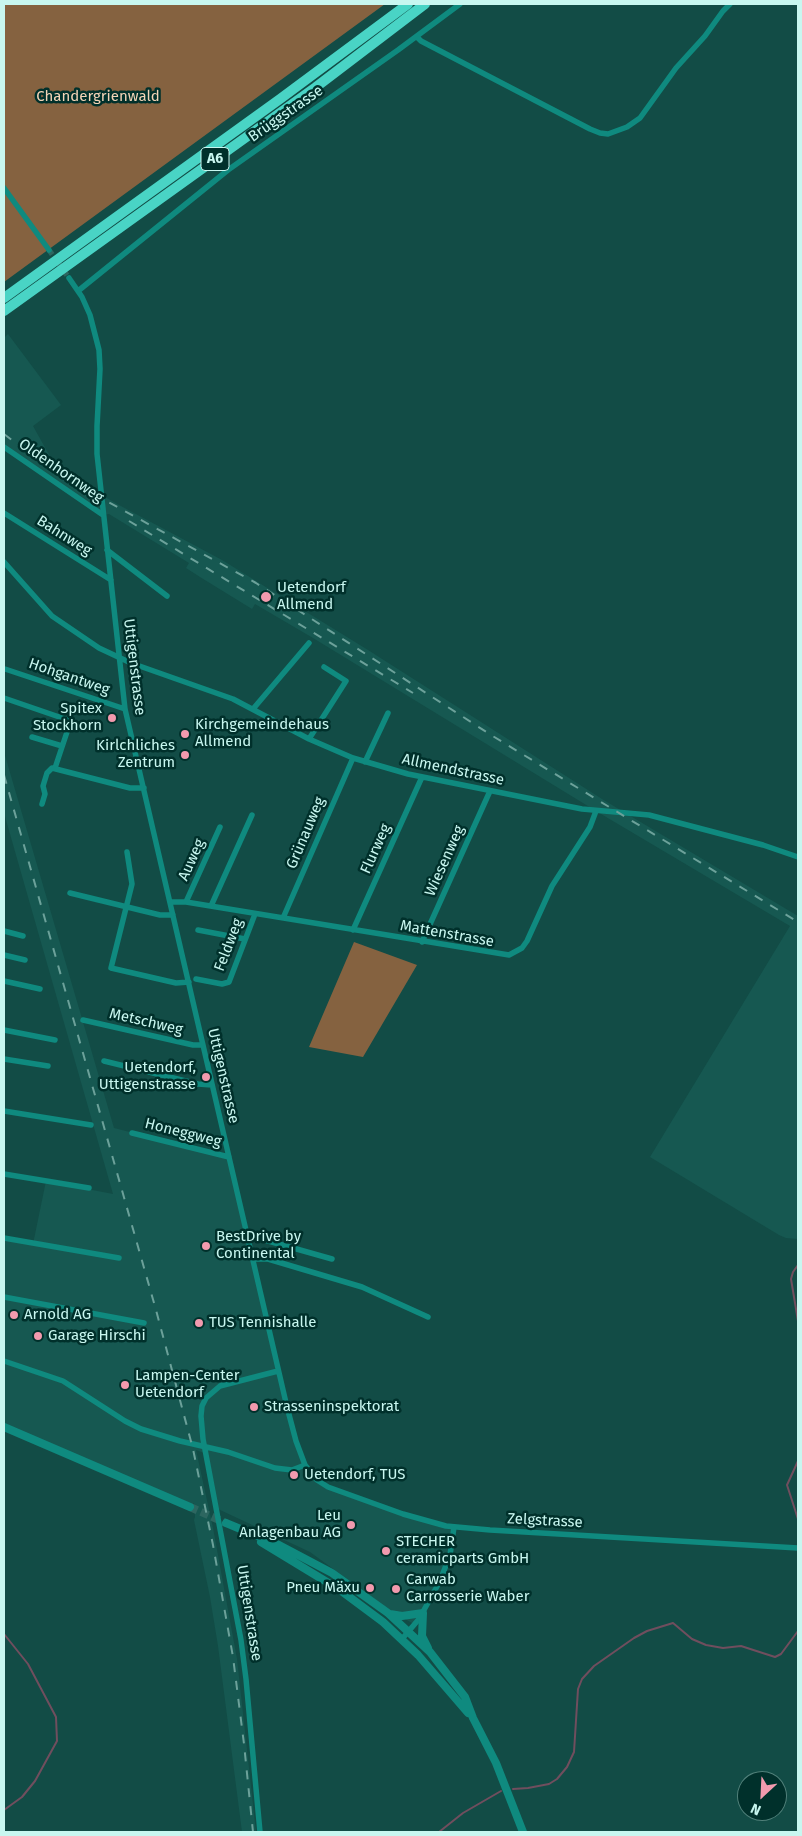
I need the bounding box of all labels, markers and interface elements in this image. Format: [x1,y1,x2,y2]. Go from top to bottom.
street label: Brüggstrasse [245,82,327,146]
park label: Chandergrienwald [36,88,160,106]
road number: A6 [201,148,229,170]
street label: Oldenhornweg [15,435,107,507]
street label: Bahnweg [33,512,95,560]
place label: Uetendorf Allmend [277,579,346,614]
marker: Uetendorf Allmend [259,590,273,604]
street label: Uttigenstrasse [119,618,149,716]
street label: Hohgantweg [26,655,112,699]
place label: Spitex Stockhorn [33,700,102,735]
marker: Spitex Stockhorn [106,712,118,724]
place label: Kirchgemeindehaus Allmend [195,716,329,751]
marker: Kirchgemeindehaus Allmend [179,728,191,740]
place label: Kirlchliches Zentrum [96,737,175,772]
marker: Kirlchliches Zentrum [179,749,191,761]
street label: Allmendstrasse [400,750,506,790]
street label: Grünauweg [283,794,329,872]
street label: Flurweg [357,821,395,877]
street label: Wiesenweg [421,823,469,899]
street label: Auweg [175,836,209,884]
street label: Feldweg [211,916,247,974]
street label: Mattenstrasse [399,917,495,951]
street label: Metschweg [107,1005,185,1039]
street label: Uttigenstrasse [203,1027,243,1125]
place label: Uetendorf, Uttigenstrasse [99,1059,196,1094]
marker: Uetendorf, Uttigenstrasse [200,1071,212,1083]
street label: Honeggweg [143,1115,223,1151]
place label: BestDrive by Continental [216,1228,301,1263]
marker: BestDrive by Continental [200,1240,212,1252]
place label: Arnold AG [24,1306,91,1324]
marker: Arnold AG [8,1309,20,1321]
place label: TUS Tennishalle [209,1314,316,1332]
marker: TUS Tennishalle [193,1317,205,1329]
place label: Garage Hirschi [48,1327,146,1345]
marker: Garage Hirschi [32,1330,44,1342]
place label: Lampen-Center Uetendorf [135,1367,239,1402]
marker: Lampen-Center Uetendorf [119,1379,131,1391]
place label: Strasseninspektorat [264,1398,399,1416]
marker: Strasseninspektorat [248,1401,260,1413]
place label: Uetendorf, TUS [304,1466,405,1484]
marker: Uetendorf, TUS [288,1469,300,1481]
place label: Leu Anlagenbau AG [239,1507,341,1542]
street label: Zelgstrasse [507,1510,583,1532]
marker: Leu Anlagenbau AG [345,1519,357,1531]
place label: STECHER ceramicparts GmbH [396,1533,529,1568]
marker: STECHER ceramicparts GmbH [380,1545,392,1557]
street label: Uttigenstrasse [233,1564,265,1662]
place label: Carwab Carrosserie Waber [406,1571,529,1606]
place label: Pneu Mäxu [286,1579,360,1597]
marker: Pneu Mäxu [364,1582,376,1594]
marker: Carwab Carrosserie Waber [390,1583,402,1595]
north arrow [737,1771,787,1821]
text: N [748,1799,764,1819]

